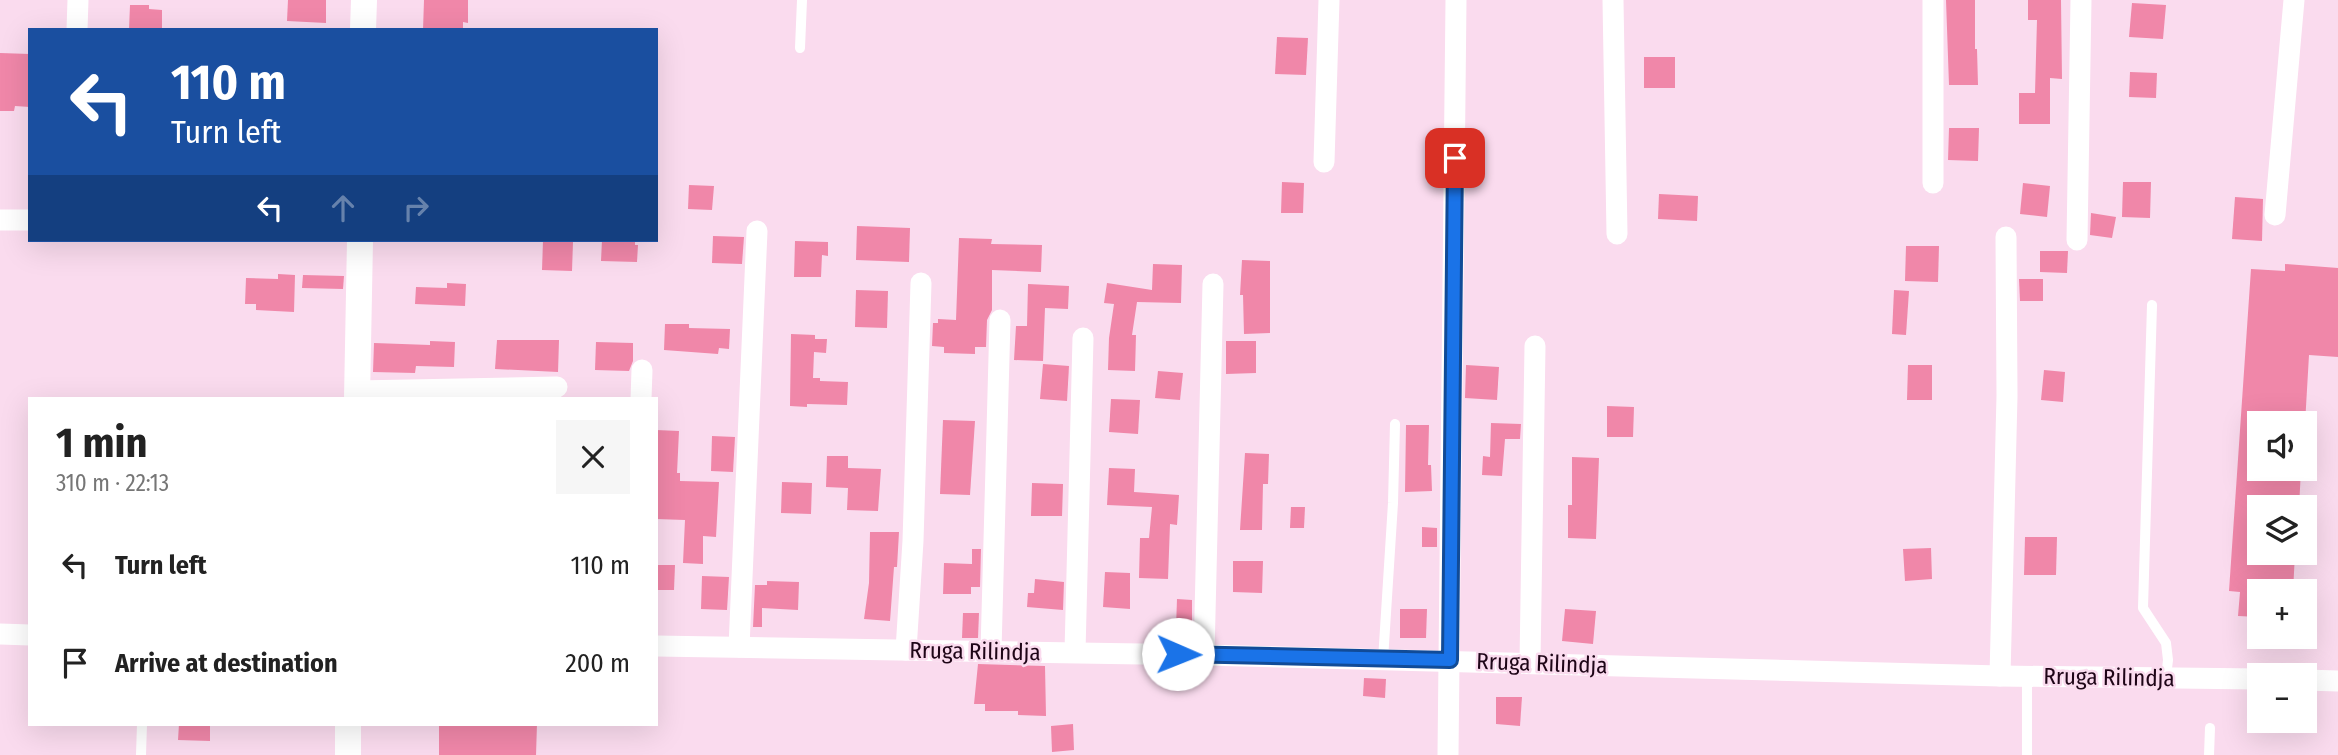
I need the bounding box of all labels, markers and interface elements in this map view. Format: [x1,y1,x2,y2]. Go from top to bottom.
text: 110 m [171,53,286,112]
icon: left [56,56,147,147]
text: Turn left [171,113,281,151]
pin [1425,128,1485,188]
icon: arrive [1436,139,1474,177]
icon: left [251,189,289,227]
icon: ahead [324,189,362,227]
icon: right [397,189,435,227]
map controls [2247,411,2317,733]
button: sound [2247,411,2317,481]
text: 1 min [56,418,147,468]
button: close [556,420,630,494]
text: 310 m · 22:13 [56,469,169,497]
button: layers [2247,495,2317,565]
icon: left [56,546,94,584]
text: Turn left [115,550,207,581]
text: 110 m [570,550,630,581]
button: + [2247,579,2317,649]
position arrow [1141,617,1215,691]
street label: Rruga Rilindja [909,636,1041,666]
icon: arrive [56,644,94,682]
street label: Rruga Rilindja [1476,647,1608,679]
text: Arrive at destination [115,648,338,679]
text: 200 m [565,648,630,679]
street label: Rruga Rilindja [2043,662,2175,692]
button: − [2247,663,2317,733]

